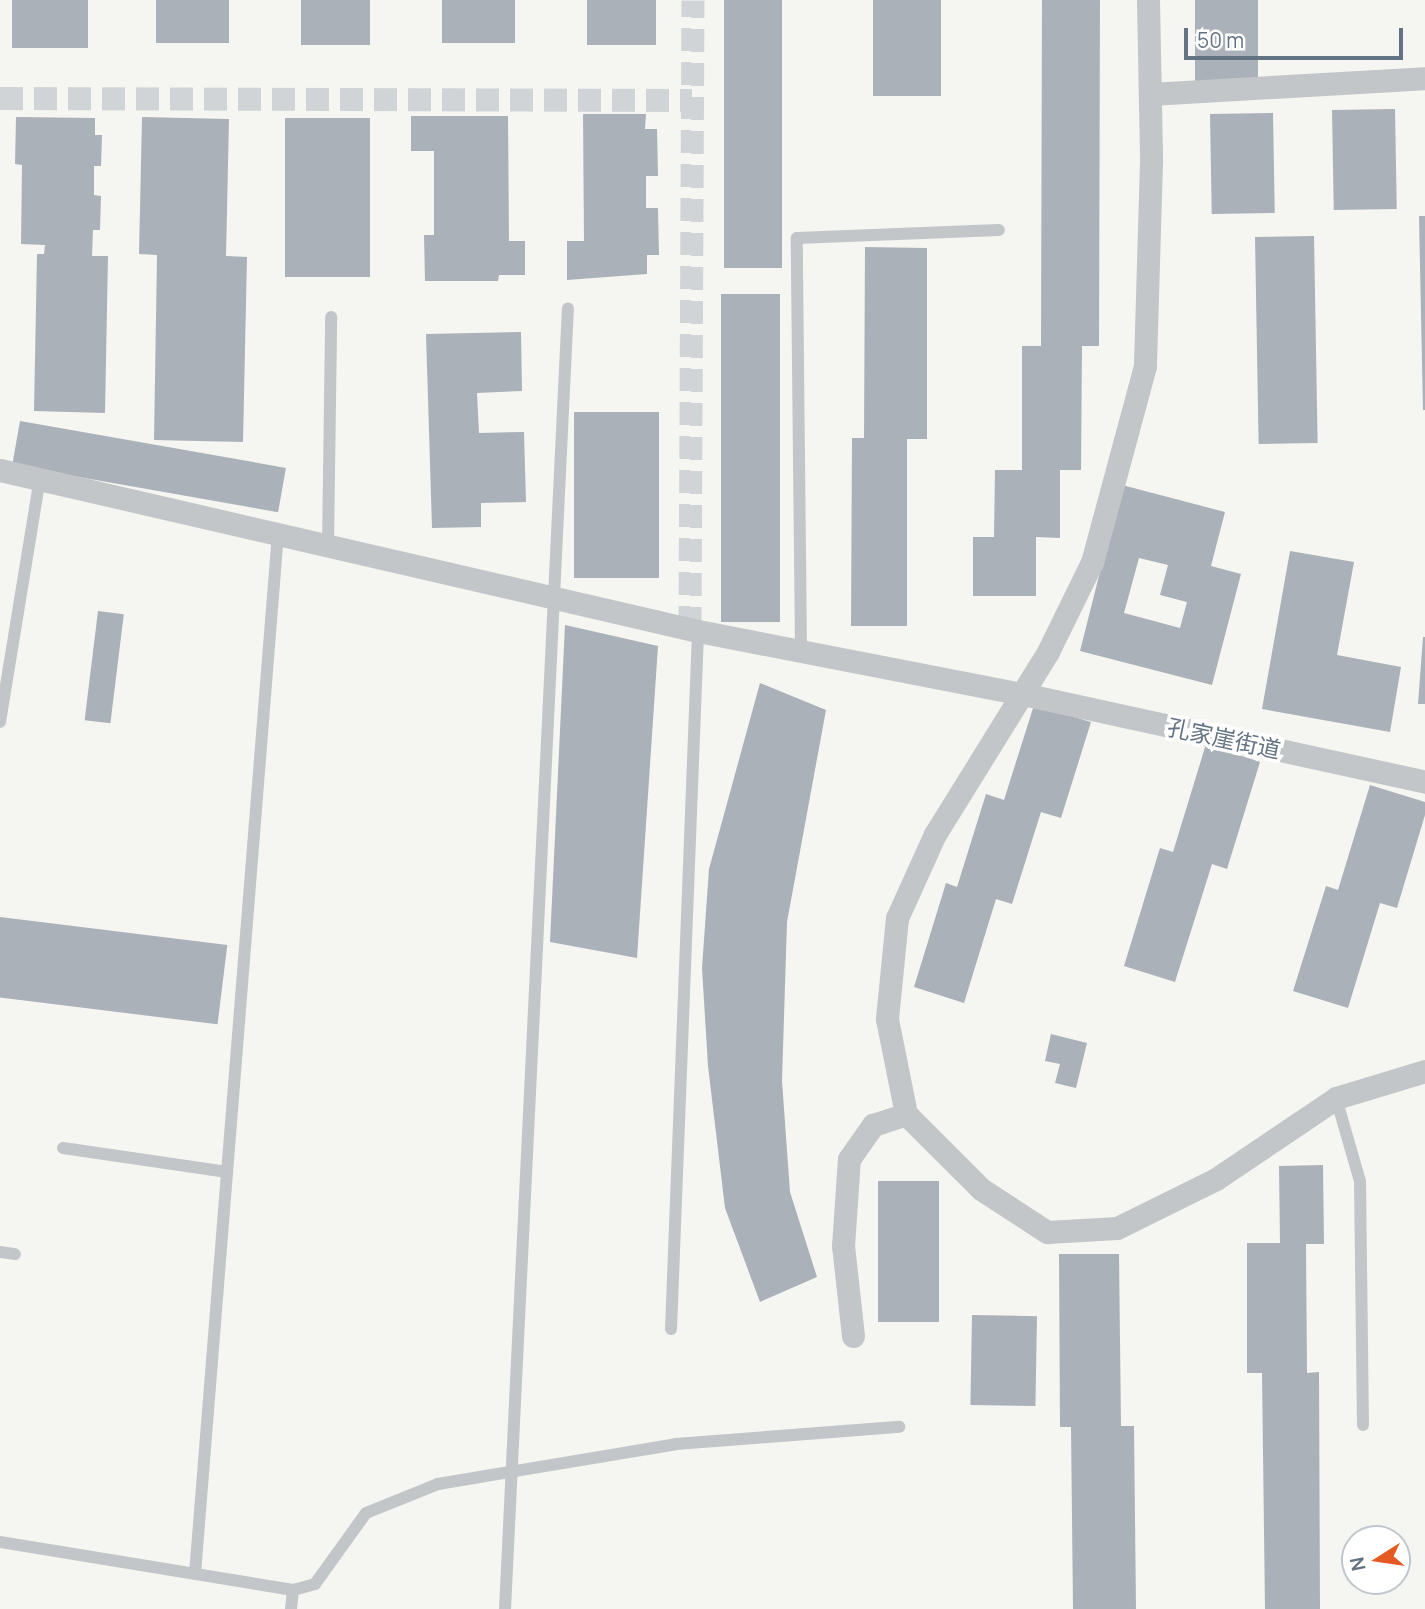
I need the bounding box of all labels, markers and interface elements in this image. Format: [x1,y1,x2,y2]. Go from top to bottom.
scale bar [1187,14,1406,58]
text: 50 m [1197,26,1244,54]
street label: 孔家崖街道 [1165,713,1283,763]
north arrow [1341,1525,1411,1595]
text: N [1343,1555,1372,1573]

